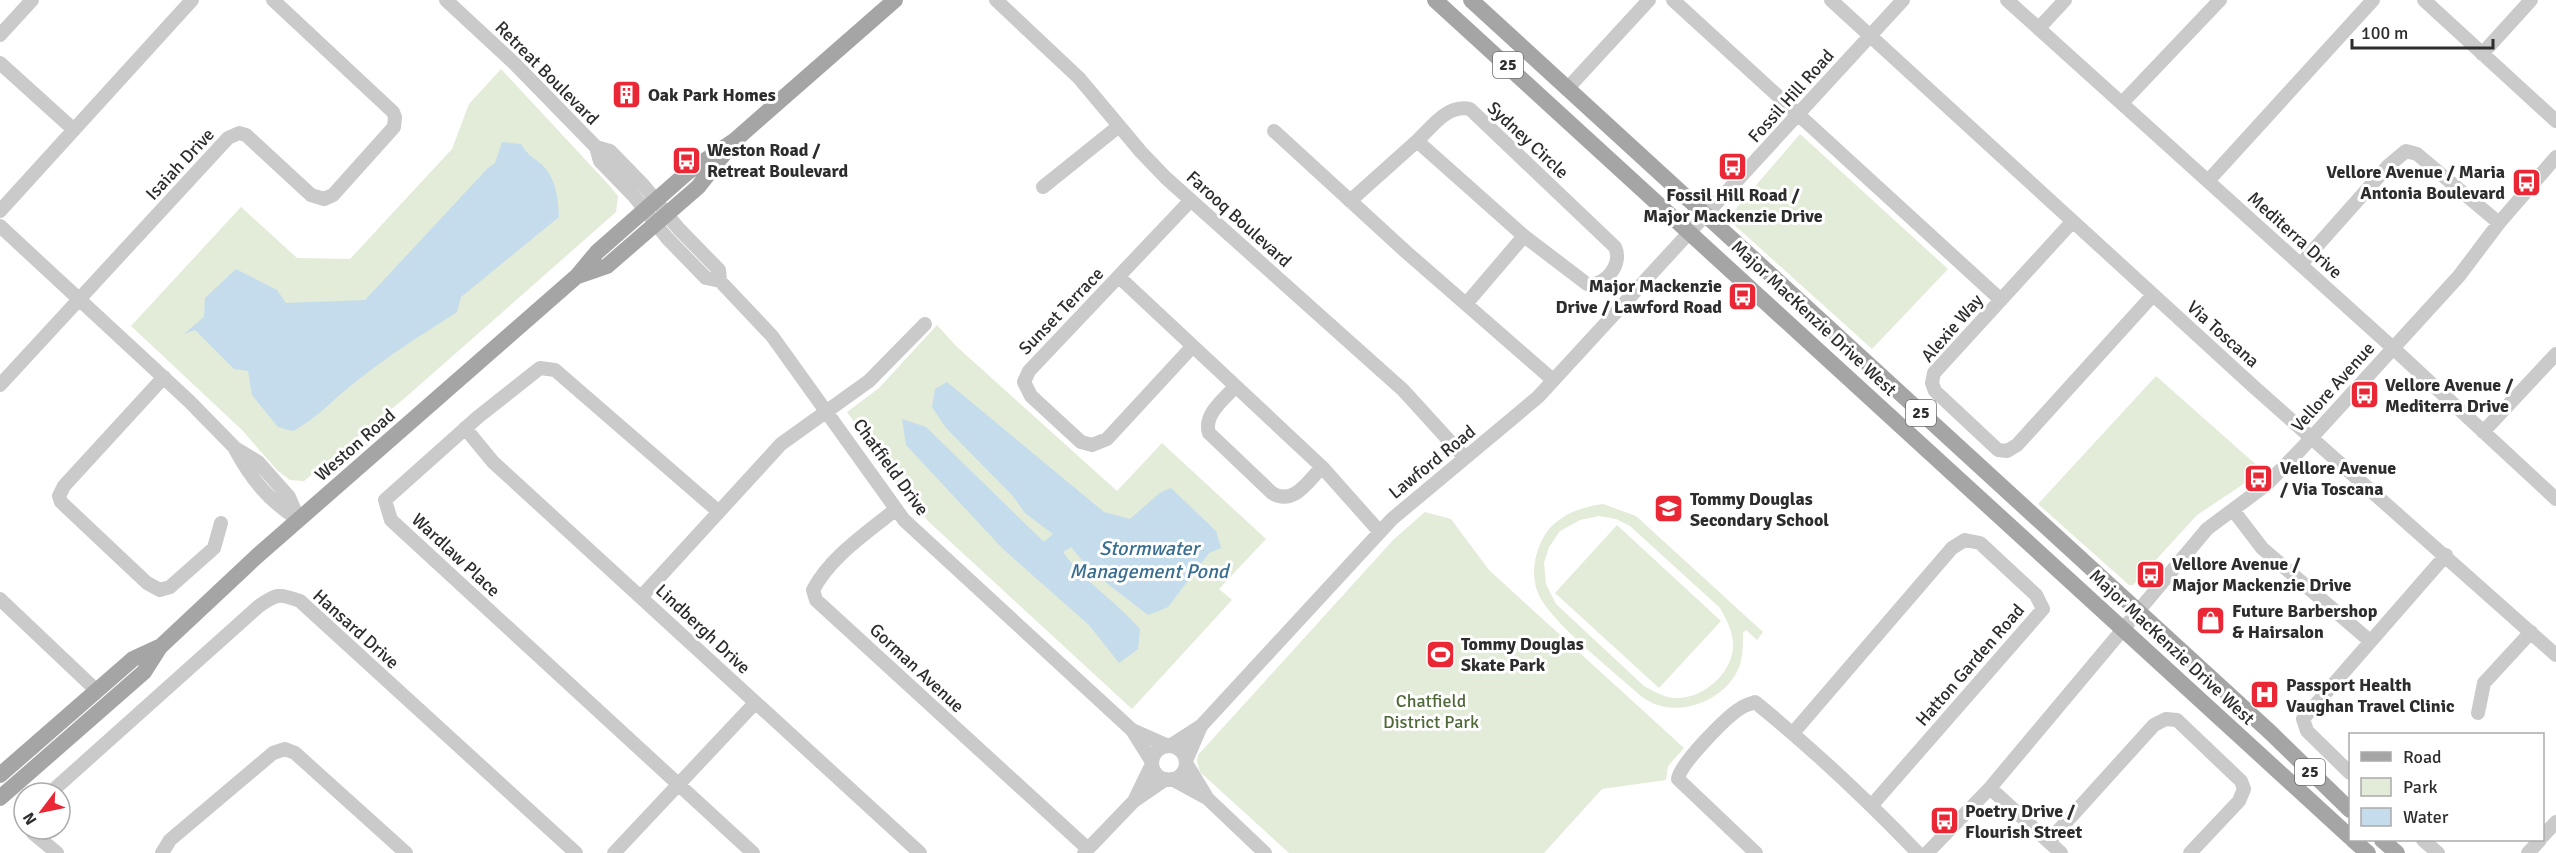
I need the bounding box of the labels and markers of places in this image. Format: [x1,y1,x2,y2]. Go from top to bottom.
building icon: Oak Park Homes [611,79,643,111]
place label: Oak Park Homes [648,84,776,106]
place label: Weston Road / Retreat Boulevard [707,139,848,182]
bus stop icon: Weston Road / Retreat Boulevard [670,144,702,176]
bus stop icon: Fossil Hill Road / Major Mackenzie Drive [1717,150,1749,182]
place label: Vellore Avenue / Maria Antonia Boulevard [2326,161,2505,204]
bus stop icon: Vellore Avenue / Maria Antonia Boulevard [2510,166,2542,198]
place label: Fossil Hill Road / Major Mackenzie Drive [1643,184,1823,227]
place label: Major Mackenzie Drive / Lawford Road [1556,275,1722,318]
bus stop icon: Major Mackenzie Drive / Lawford Road [1727,280,1759,312]
place label: Vellore Avenue / Mediterra Drive [2385,374,2514,417]
bus stop icon: Vellore Avenue / Mediterra Drive [2348,379,2380,411]
place label: Vellore Avenue / Via Toscana [2280,457,2396,500]
bus stop icon: Vellore Avenue / Via Toscana [2243,462,2275,494]
place label: Tommy Douglas Secondary School [1690,488,1829,531]
school or university icon: Tommy Douglas Secondary School [1653,493,1685,525]
place label: Vellore Avenue / Major Mackenzie Drive [2172,553,2351,596]
bus stop icon: Vellore Avenue / Major Mackenzie Drive [2135,558,2167,590]
place label: Future Barbershop & Hairsalon [2232,600,2378,643]
shop icon: Future Barbershop & Hairsalon [2195,605,2227,637]
place label: Tommy Douglas Skate Park [1461,633,1584,676]
sports icon: Tommy Douglas Skate Park [1424,638,1456,670]
place label: Passport Health Vaughan Travel Clinic [2286,674,2455,717]
hospital icon: Passport Health Vaughan Travel Clinic [2249,679,2281,711]
place label: Poetry Drive / Flourish Street [1965,800,2082,843]
bus stop icon: Poetry Drive / Flourish Street [1928,805,1960,837]

